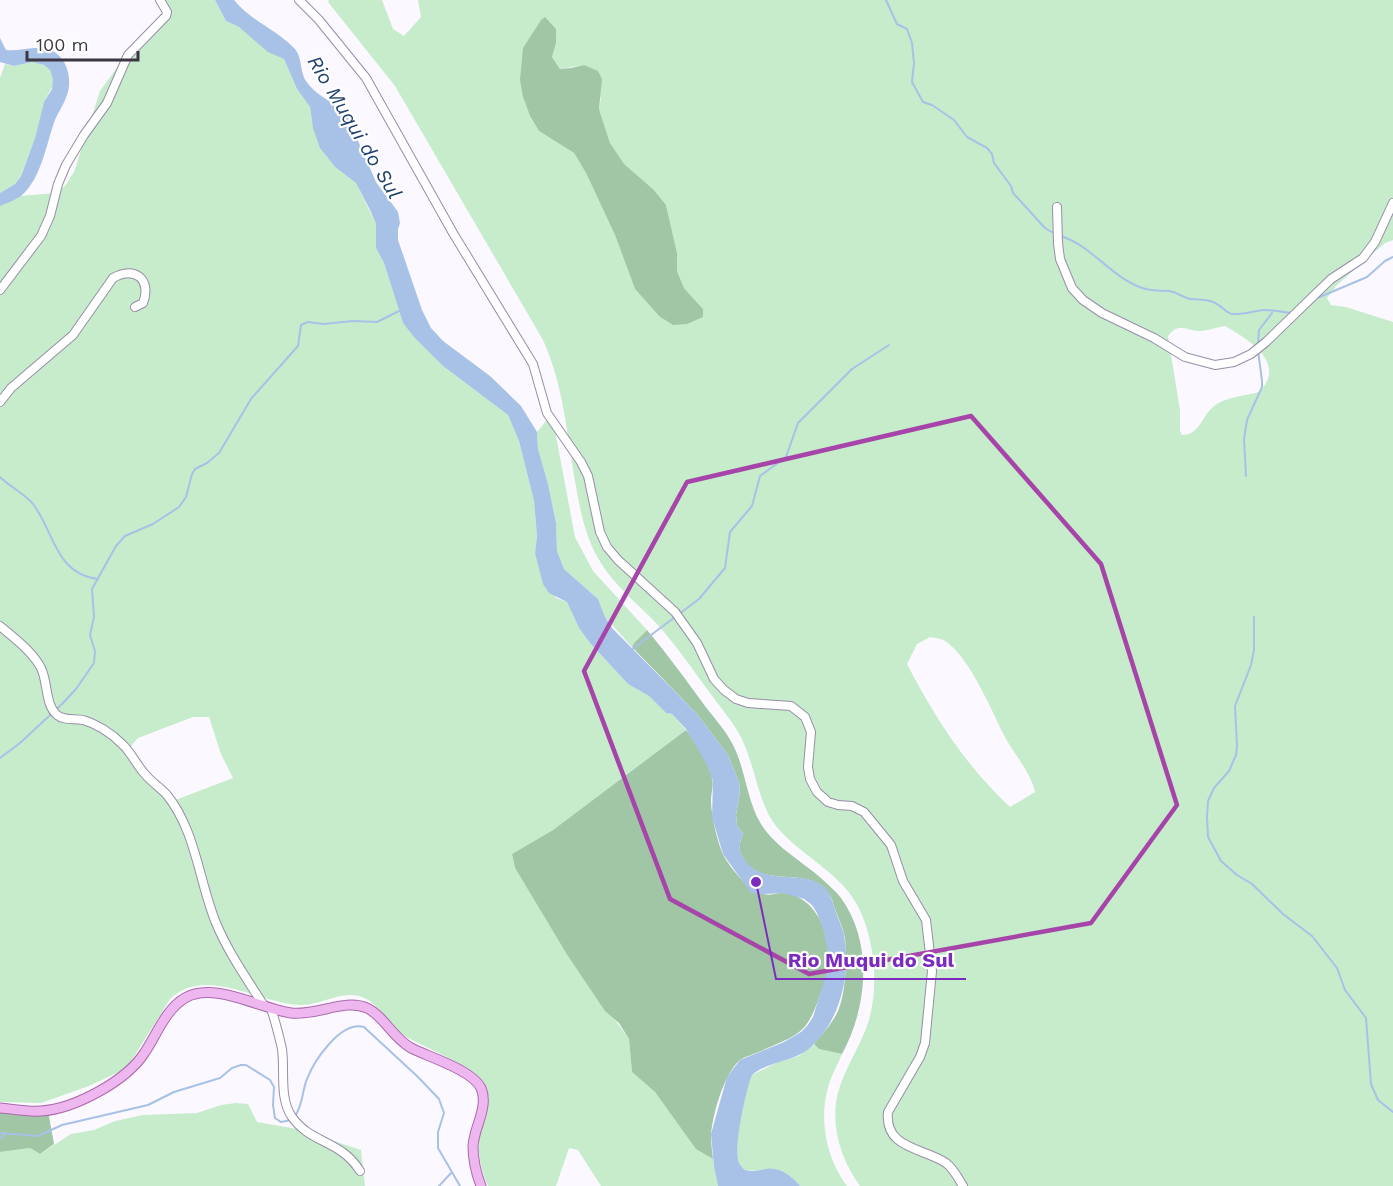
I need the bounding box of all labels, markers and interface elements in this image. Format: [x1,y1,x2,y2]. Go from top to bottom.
scale bar [27,24,138,62]
text: 100 m [36,34,89,55]
water label: Rio Muqui do Sul [303,51,407,203]
callout: Rio Muqui do Sul [776,941,966,979]
text: Rio Muqui do Sul [788,948,955,972]

